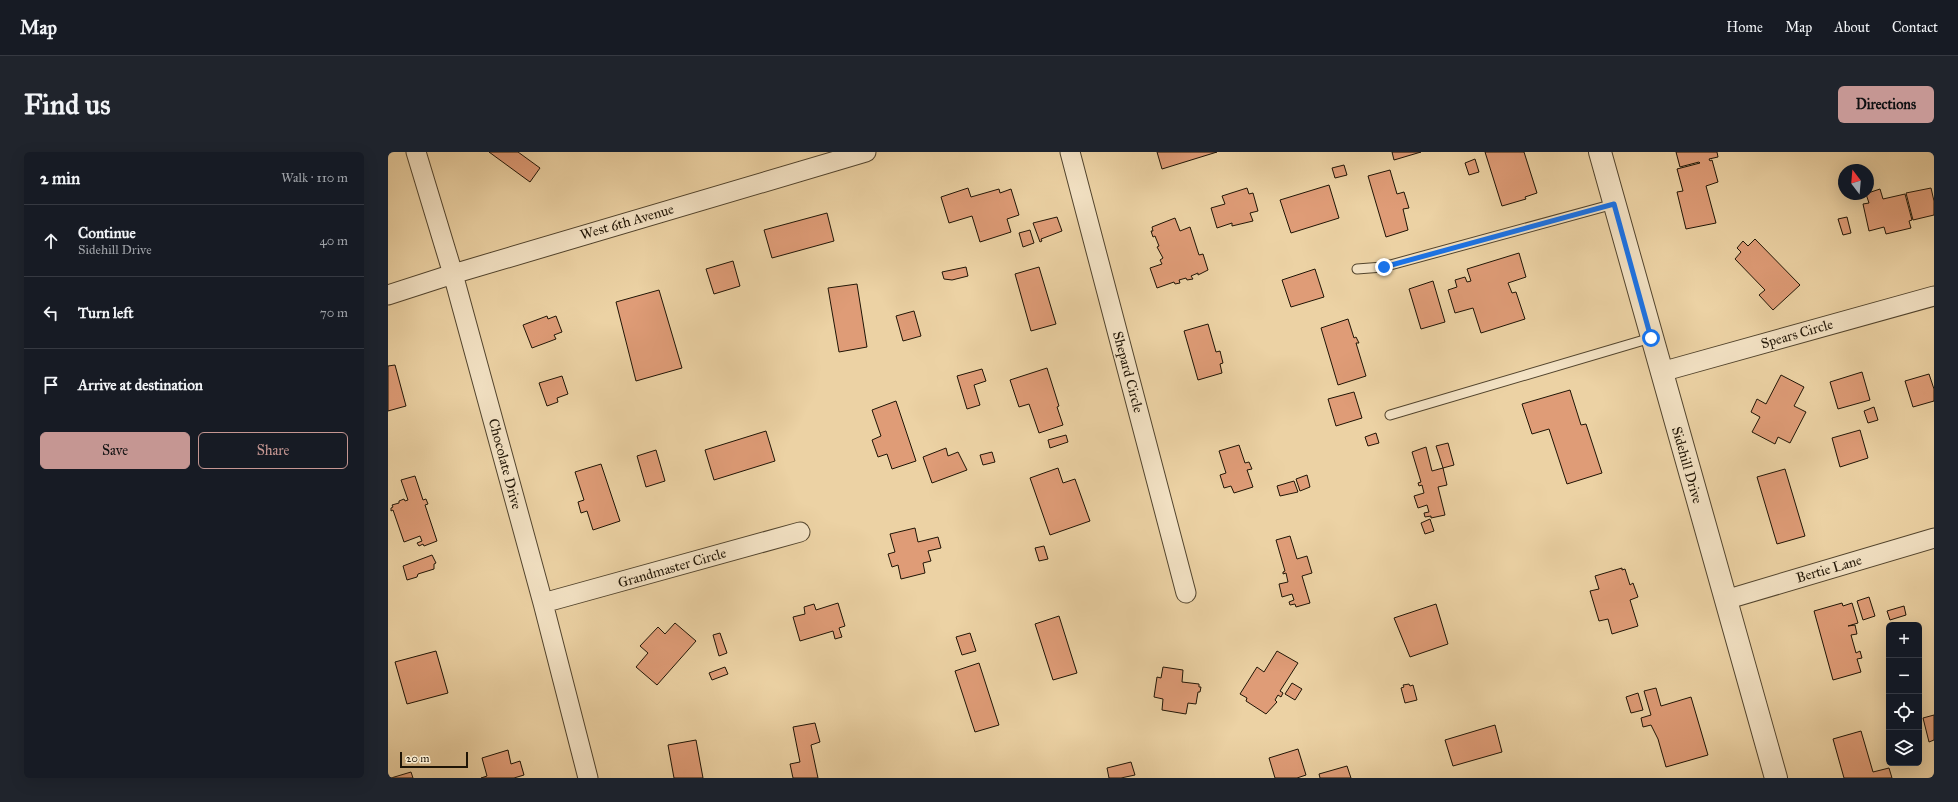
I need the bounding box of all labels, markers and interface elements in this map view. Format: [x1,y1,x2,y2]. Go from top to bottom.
text: Map [20,16,57,39]
text: Home [1726,19,1763,36]
text: Map [1785,19,1812,36]
text: About [1834,19,1870,36]
text: Contact [1892,19,1938,36]
button: Directions [1838,86,1934,123]
text: Find us [24,87,110,122]
north arrow [1838,164,1874,200]
text: 2 min [40,168,80,189]
text: Walk · 110 m [281,170,348,186]
street label: West 6th Avenue [578,200,676,243]
text: Continue [78,224,136,242]
icon: ahead [40,230,62,252]
text: 40 m [319,233,348,249]
text: Sidehill Drive [78,242,152,258]
route end [1375,258,1393,276]
icon: left [40,302,62,324]
text: Turn left [78,304,134,322]
text: 70 m [320,305,348,321]
street label: Spears Circle [1759,316,1835,352]
street label: Shepard Circle [1109,329,1147,415]
route start [1642,329,1660,347]
icon: arrive [40,374,62,396]
text: Arrive at destination [78,376,203,394]
street label: Chocolate Drive [485,417,525,511]
street label: Sidehill Drive [1668,425,1706,506]
button: Save [40,432,190,469]
button: Share [198,432,348,469]
street label: Grandmaster Circle [616,544,728,592]
street label: Bertie Lane [1794,551,1864,586]
map controls [1886,622,1922,766]
button: + [1886,622,1922,658]
button: − [1886,658,1922,694]
button: locate [1886,694,1922,730]
button: layers [1886,730,1922,766]
scale bar [400,750,468,769]
text: 20 m [406,752,429,765]

